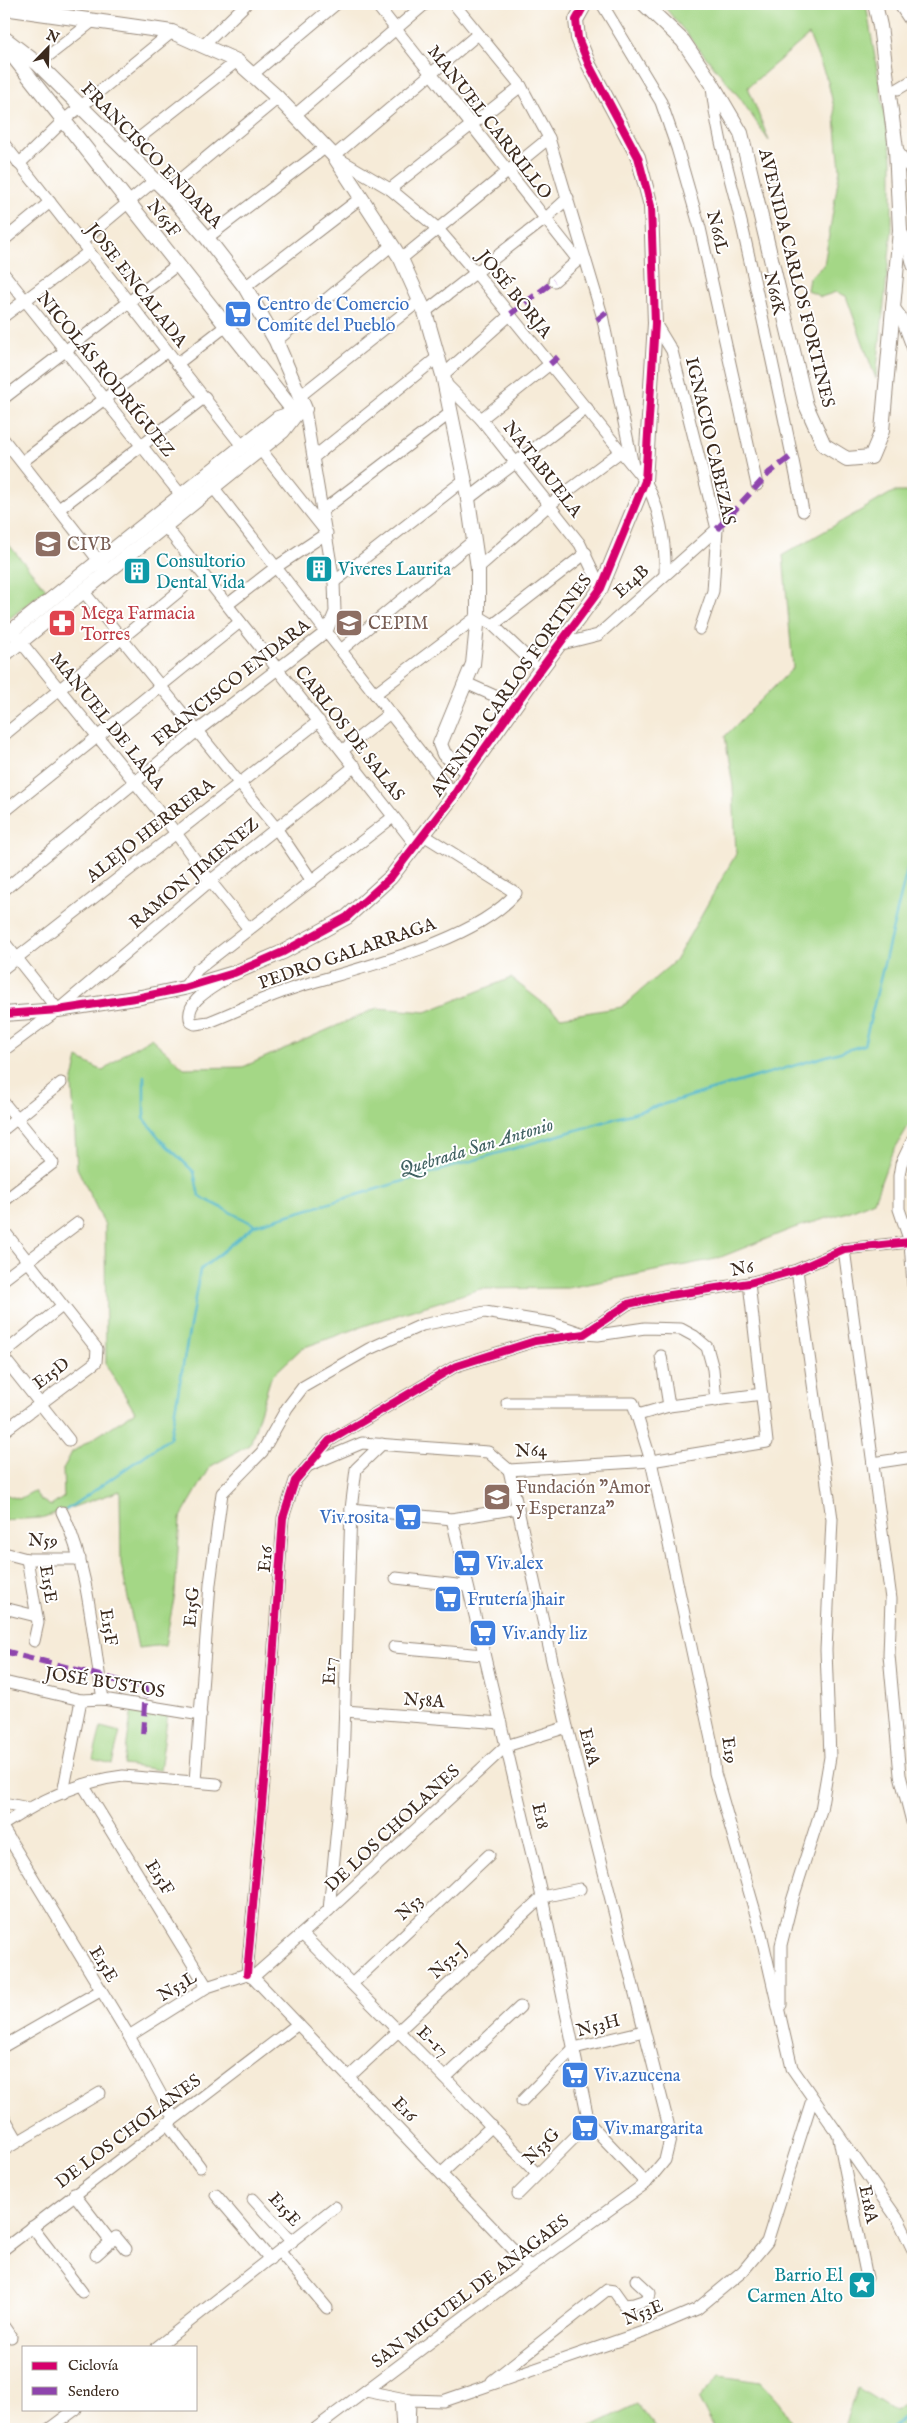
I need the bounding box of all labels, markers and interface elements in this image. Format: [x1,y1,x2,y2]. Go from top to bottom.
north arrow [22,22,72,72]
text: N [43,26,62,48]
street label: MANUEL CARRILLO [421,41,556,205]
street label: FRANCISCO ENDARA [75,78,227,234]
street label: AVENIDA CARLOS FORTINES [752,145,839,410]
street label: N65F [141,196,185,243]
street label: N66L [700,208,733,256]
street label: JOSE ENCALADA [79,218,192,353]
street label: JOSÉ BORJA [470,243,558,344]
street label: N66K [757,269,790,318]
street label: NICOLÁS RODRÍGUEZ [31,286,181,463]
place label: Centro de Comercio Comite del Pueblo [257,294,410,338]
supermarket icon: Centro de Comercio Comite del Pueblo [223,299,253,329]
street label: IGNACIO CABEZAS [679,355,740,527]
street label: NATABUELA [497,417,587,523]
school or university icon: CIVB [33,529,63,559]
place label: CIVB [67,534,111,557]
place label: Consultorio Dental Vida [156,551,246,595]
building icon: Viveres Laurita [304,554,334,584]
building icon: Consultorio Dental Vida [122,556,152,586]
place label: Viveres Laurita [337,559,451,582]
street label: E14B [609,560,655,604]
street label: AVENIDA CARLOS FORTINES [426,570,598,802]
place label: Mega Farmacia Torres [81,603,195,647]
pharmacy icon: Mega Farmacia Torres [47,608,77,638]
school or university icon: CEPIM [334,608,364,638]
place label: CEPIM [368,613,428,636]
street label: FRANCISCO ENDARA [148,614,316,752]
street label: MANUEL DE LARA [44,648,170,796]
street label: CARLOS DE SALAS [289,662,409,806]
street label: ALEJO HERRERA [81,773,220,889]
street label: RAMON JIMENEZ [126,813,265,935]
street label: PEDRO GALARRAGA [256,913,440,996]
water label: Quebrada San Antonio [397,1113,556,1183]
street label: N6 [729,1256,756,1283]
street label: E15D [29,1353,75,1395]
street label: N64 [515,1439,548,1464]
place label: Fundación "Amor y Esperanza" [515,1477,651,1521]
school or university icon: Fundación "Amor y Esperanza" [482,1482,512,1512]
supermarket icon: Viv.rosita [393,1502,423,1532]
place label: Viv.rosita [319,1507,389,1530]
street label: N59 [27,1529,58,1554]
street label: E16 [254,1544,279,1573]
supermarket icon: Viv.alex [452,1548,482,1578]
place label: Viv.alex [485,1553,544,1576]
street label: E15E [33,1564,62,1605]
supermarket icon: Frutería jhair [433,1584,463,1614]
street label: E15G [179,1586,206,1628]
place label: Frutería jhair [467,1589,565,1612]
street label: E15F [93,1607,122,1648]
supermarket icon: Viv.andy liz [468,1618,498,1648]
place label: Viv.andy liz [501,1623,588,1646]
street label: E17 [319,1657,342,1685]
street label: JOSÉ BUSTOS [41,1660,167,1704]
street label: N58A [402,1689,446,1714]
street label: E18A [573,1726,605,1770]
street label: E19 [715,1735,742,1765]
street label: DE LOS CHOLANES [321,1760,465,1898]
street label: E18 [525,1801,554,1832]
street label: E15F [139,1856,179,1900]
street label: N53 [392,1890,428,1926]
street label: N53-J [425,1937,474,1985]
street label: E15E [83,1942,122,1987]
street label: N53L [154,1967,202,2008]
street label: N53H [574,2010,623,2043]
street label: E-17 [411,2021,453,2063]
supermarket icon: Viv.azucena [560,2060,590,2090]
place label: Viv.azucena [593,2065,681,2088]
street label: DE LOS CHOLANES [51,2070,206,2195]
street label: E16 [386,2092,422,2128]
supermarket icon: Viv.margarita [570,2113,600,2143]
place label: Viv.margarita [603,2118,703,2141]
street label: N53G [519,2123,566,2170]
street label: E18A [852,2183,883,2226]
street label: E15E [263,2188,305,2232]
street label: SAN MIGUEL DE ANAGAES [367,2210,574,2374]
place label: Barrio El Carmen Alto [747,2265,843,2309]
place icon: Barrio El Carmen Alto [847,2270,877,2300]
street label: N53E [620,2295,667,2332]
legend [22,2346,198,2410]
text: Ciclovía [68,2356,119,2375]
text: Sendero [68,2382,119,2401]

